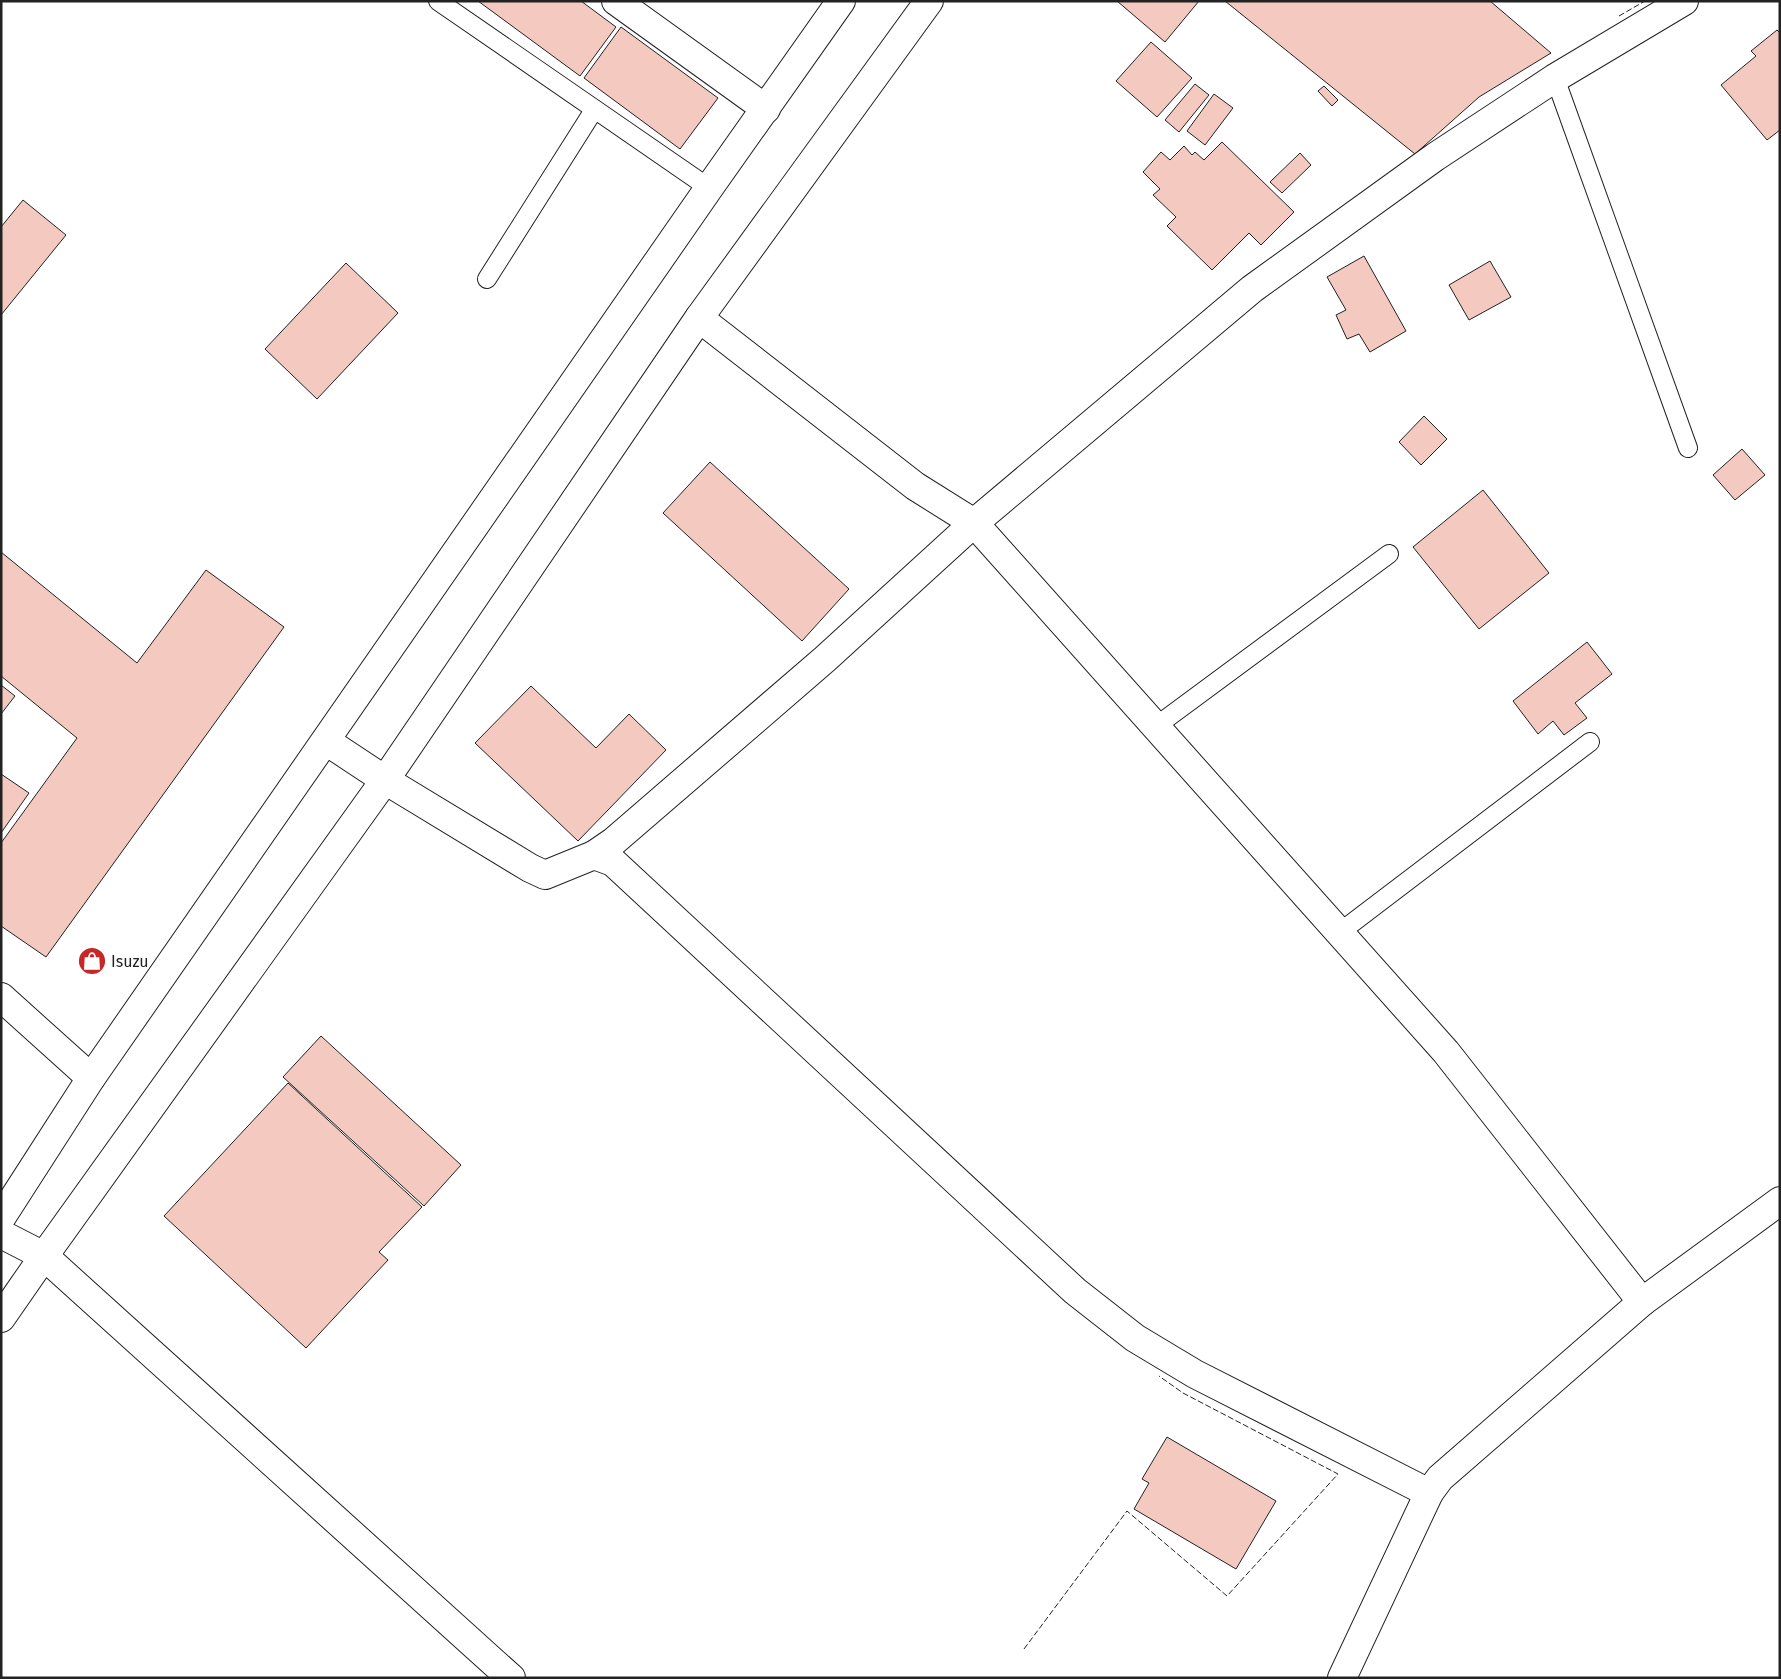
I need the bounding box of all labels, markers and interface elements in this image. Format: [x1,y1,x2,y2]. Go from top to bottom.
shop icon: Isuzu [77,946,107,976]
place label: Isuzu [111,952,149,971]

